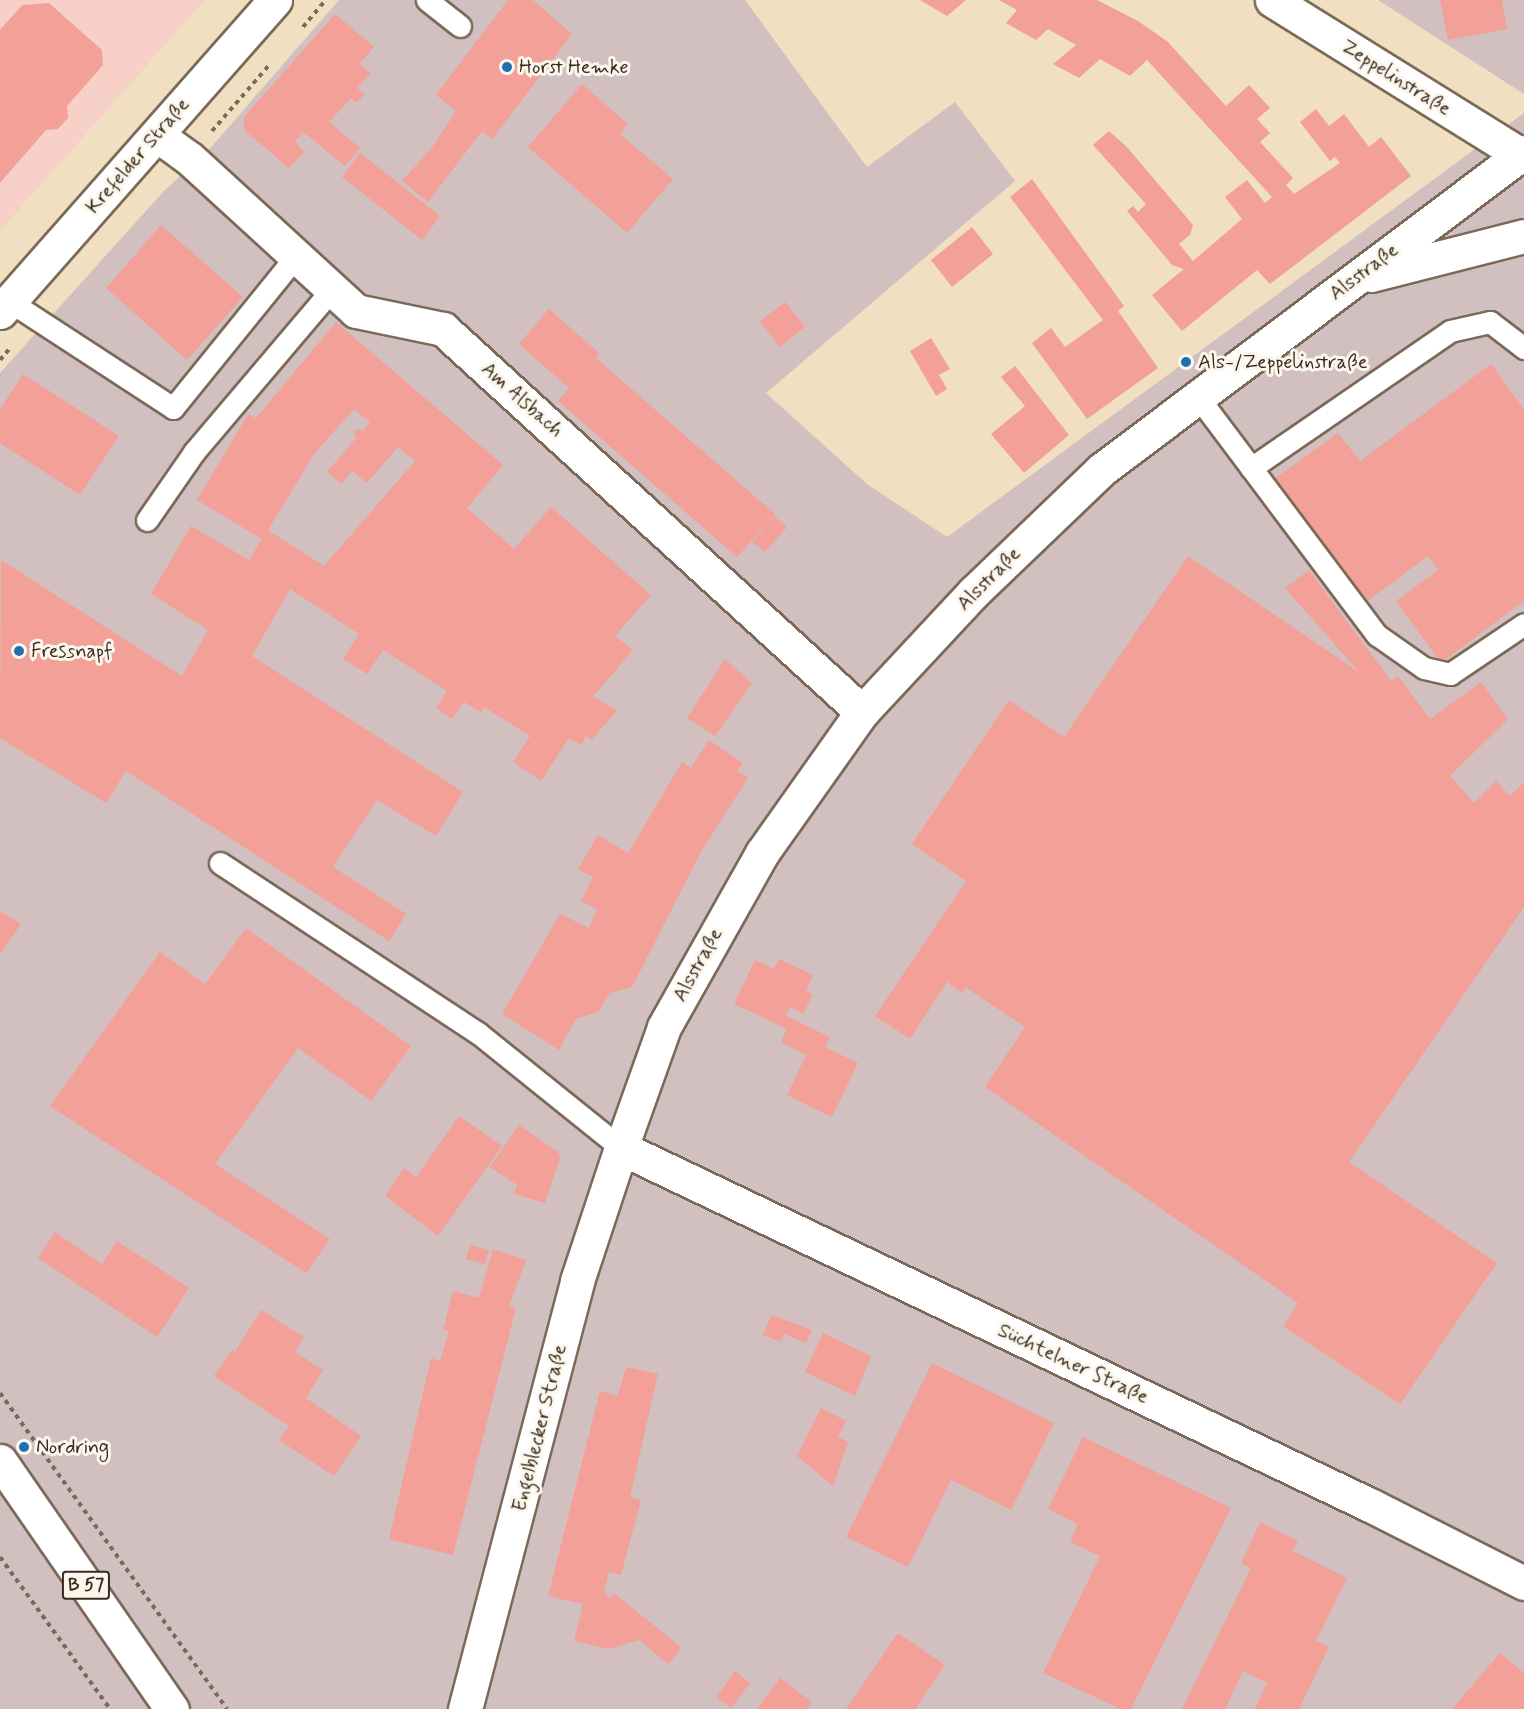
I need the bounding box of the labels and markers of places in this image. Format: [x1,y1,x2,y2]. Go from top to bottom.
place label: Horst Hemke [519,55,629,79]
marker: Horst Hemke [500,60,514,74]
place label: Als-/Zeppelinstraße [1198,350,1368,374]
marker: Als-/Zeppelinstraße [1179,355,1193,369]
place label: Fressnapf [31,639,113,663]
marker: Fressnapf [12,644,26,658]
place label: Nordring [36,1435,109,1459]
marker: Nordring [17,1440,31,1454]

